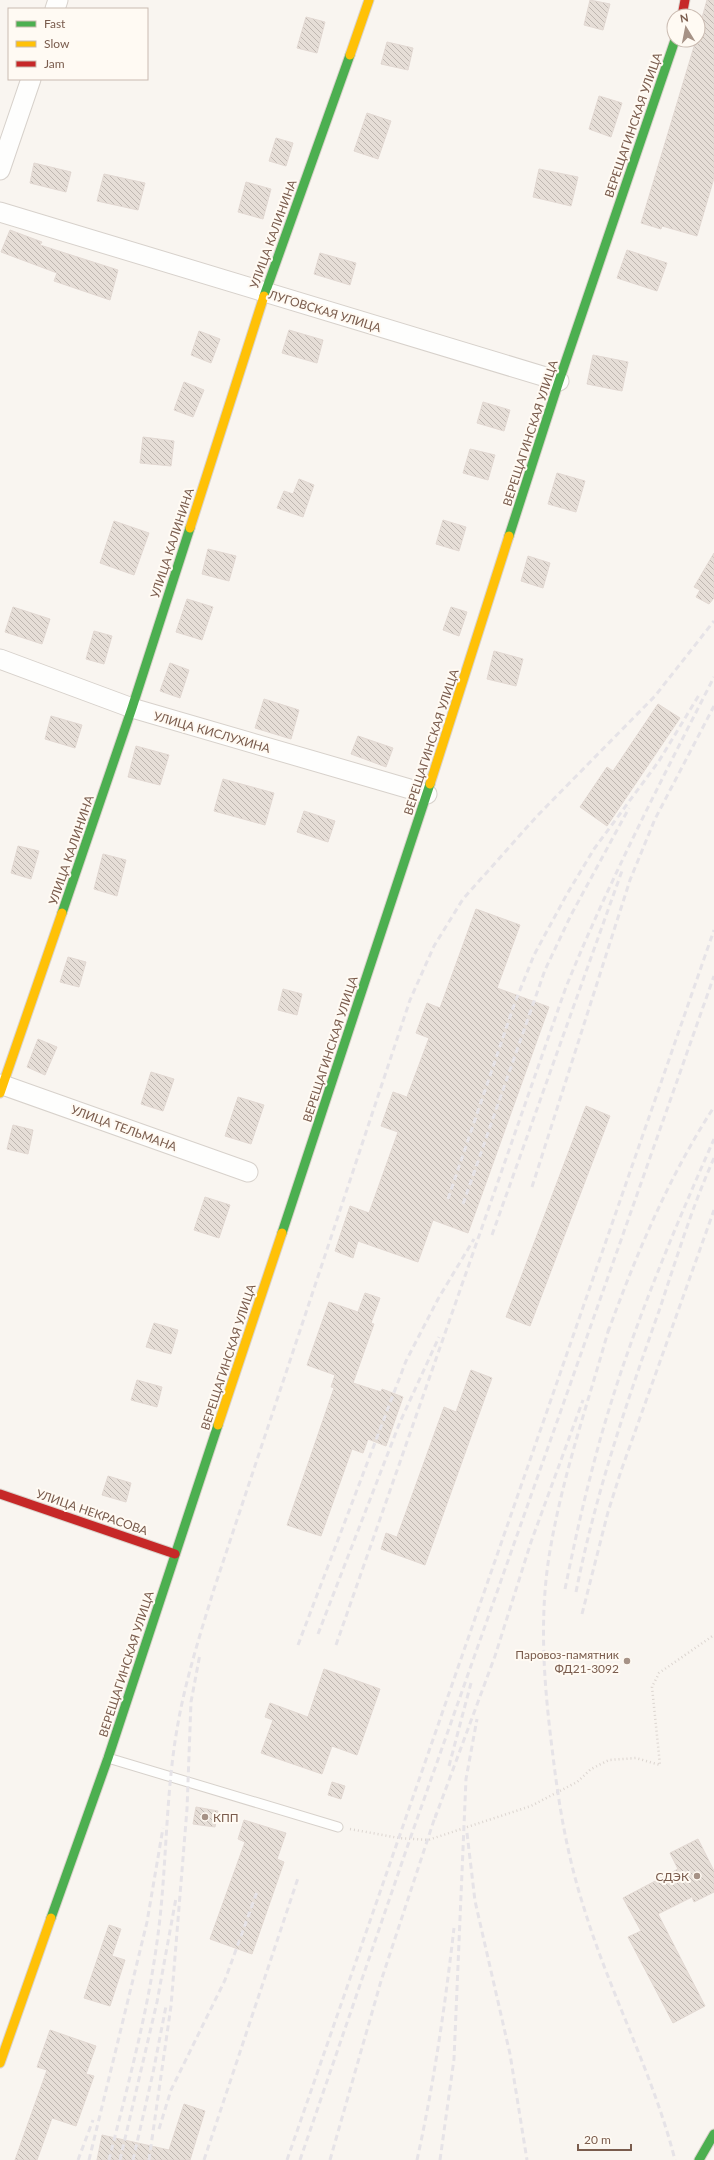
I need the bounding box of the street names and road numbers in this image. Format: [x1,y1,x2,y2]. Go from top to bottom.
street label: ВЕРЕЩАГИНСКАЯ УЛИЦА [601,50,665,200]
street label: УЛИЦА КАЛИНИНА [246,177,300,291]
street label: ЛУГОВСКАЯ УЛИЦА [266,286,384,336]
street label: ВЕРЕЩАГИНСКАЯ УЛИЦА [499,357,561,508]
street label: УЛИЦА КАЛИНИНА [147,485,197,600]
street label: ВЕРЕЩАГИНСКАЯ УЛИЦА [400,666,462,817]
street label: УЛИЦА КИСЛУХИНА [152,708,273,756]
street label: УЛИЦА КАЛИНИНА [45,792,97,907]
street label: ВЕРЕЩАГИНСКАЯ УЛИЦА [299,973,361,1124]
street label: УЛИЦА ТЕЛЬМАНА [69,1102,180,1154]
street label: ВЕРЕЩАГИНСКАЯ УЛИЦА [197,1281,259,1432]
street label: УЛИЦА НЕКРАСОВА [34,1486,151,1538]
street label: ВЕРЕЩАГИНСКАЯ УЛИЦА [95,1588,157,1739]

